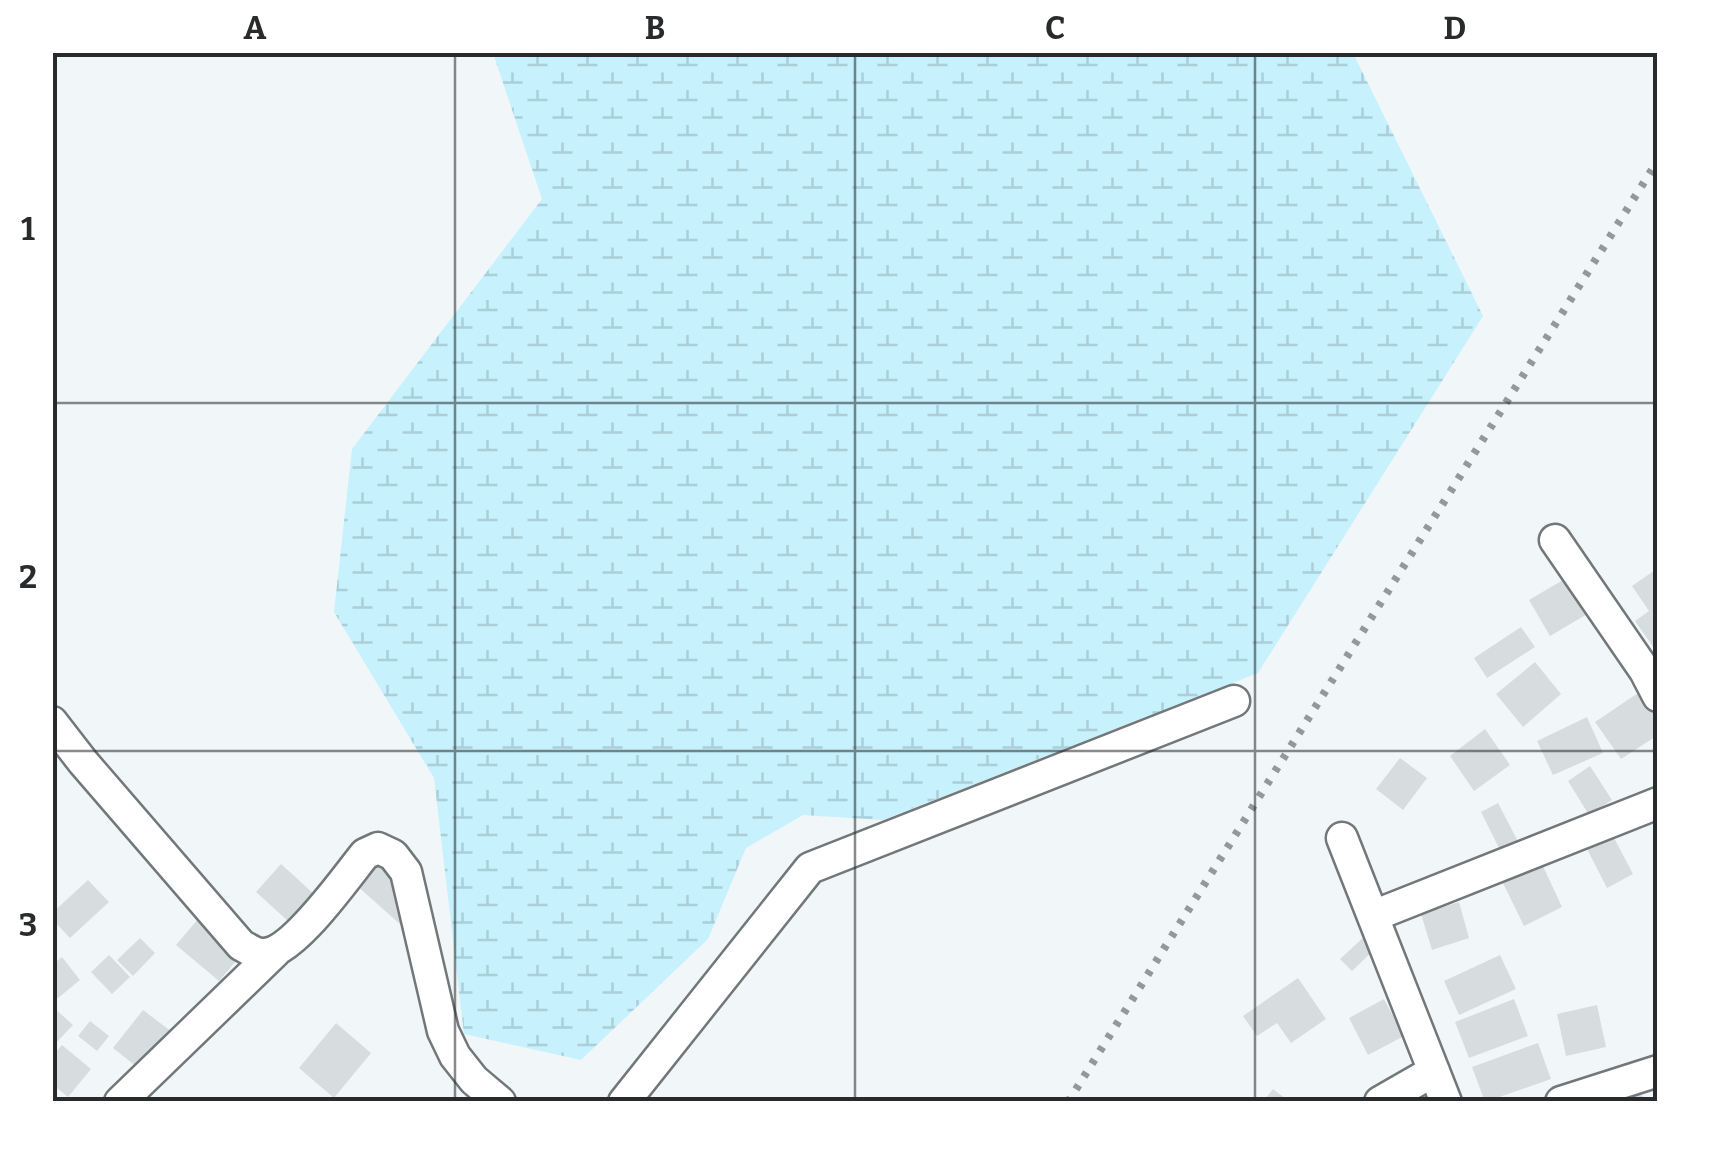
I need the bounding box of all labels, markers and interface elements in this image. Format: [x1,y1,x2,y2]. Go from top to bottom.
text: A [244,9,267,47]
text: B [645,9,665,47]
text: C [1045,9,1065,47]
text: D [1444,9,1466,47]
text: 1 [21,210,35,248]
text: 2 [19,558,37,596]
text: 3 [19,906,37,944]

